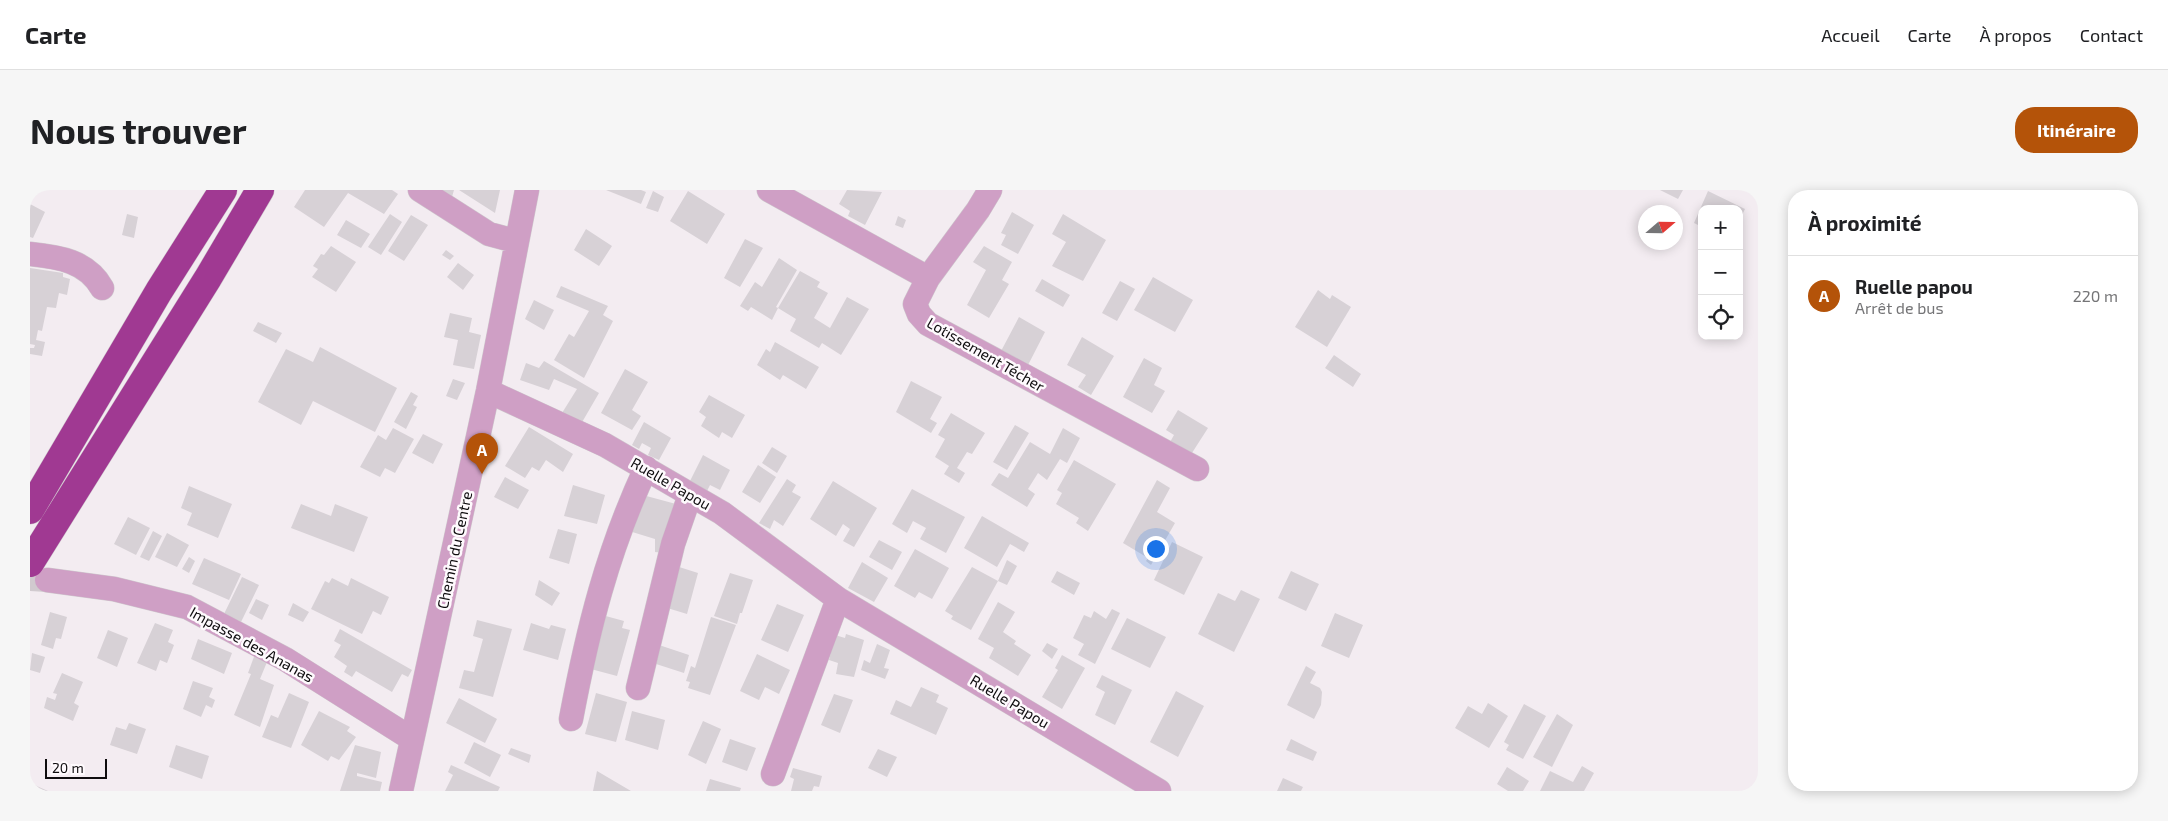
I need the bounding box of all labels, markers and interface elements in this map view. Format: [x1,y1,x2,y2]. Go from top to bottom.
text: Carte [25,20,86,49]
text: Accueil [1821,24,1880,46]
text: Carte [1908,24,1951,46]
text: À propos [1979,24,2052,46]
text: Contact [2080,24,2143,46]
button: Itinéraire [2015,107,2138,153]
text: Nous trouver [30,109,247,151]
north arrow [1638,205,1683,250]
map controls [1698,205,1743,340]
button: + [1698,205,1743,250]
text: À proximité [1808,210,1922,235]
button: − [1698,250,1743,295]
text: Ruelle papou [1855,275,1973,298]
text: A [1819,286,1829,305]
text: 220 m [2073,286,2118,305]
button: locate [1698,295,1743,340]
text: Arrêt de bus [1855,298,1944,317]
street label: Lotissement Técher [924,313,1048,395]
pin: A [466,433,498,474]
street label: Ruelle Papou [628,453,714,513]
street label: Chemin du Centre [433,490,475,610]
your location [1143,536,1169,562]
street label: Impasse des Ananas [187,602,317,686]
street label: Ruelle Papou [967,670,1053,732]
scale bar [45,756,108,779]
text: 20 m [52,759,84,776]

